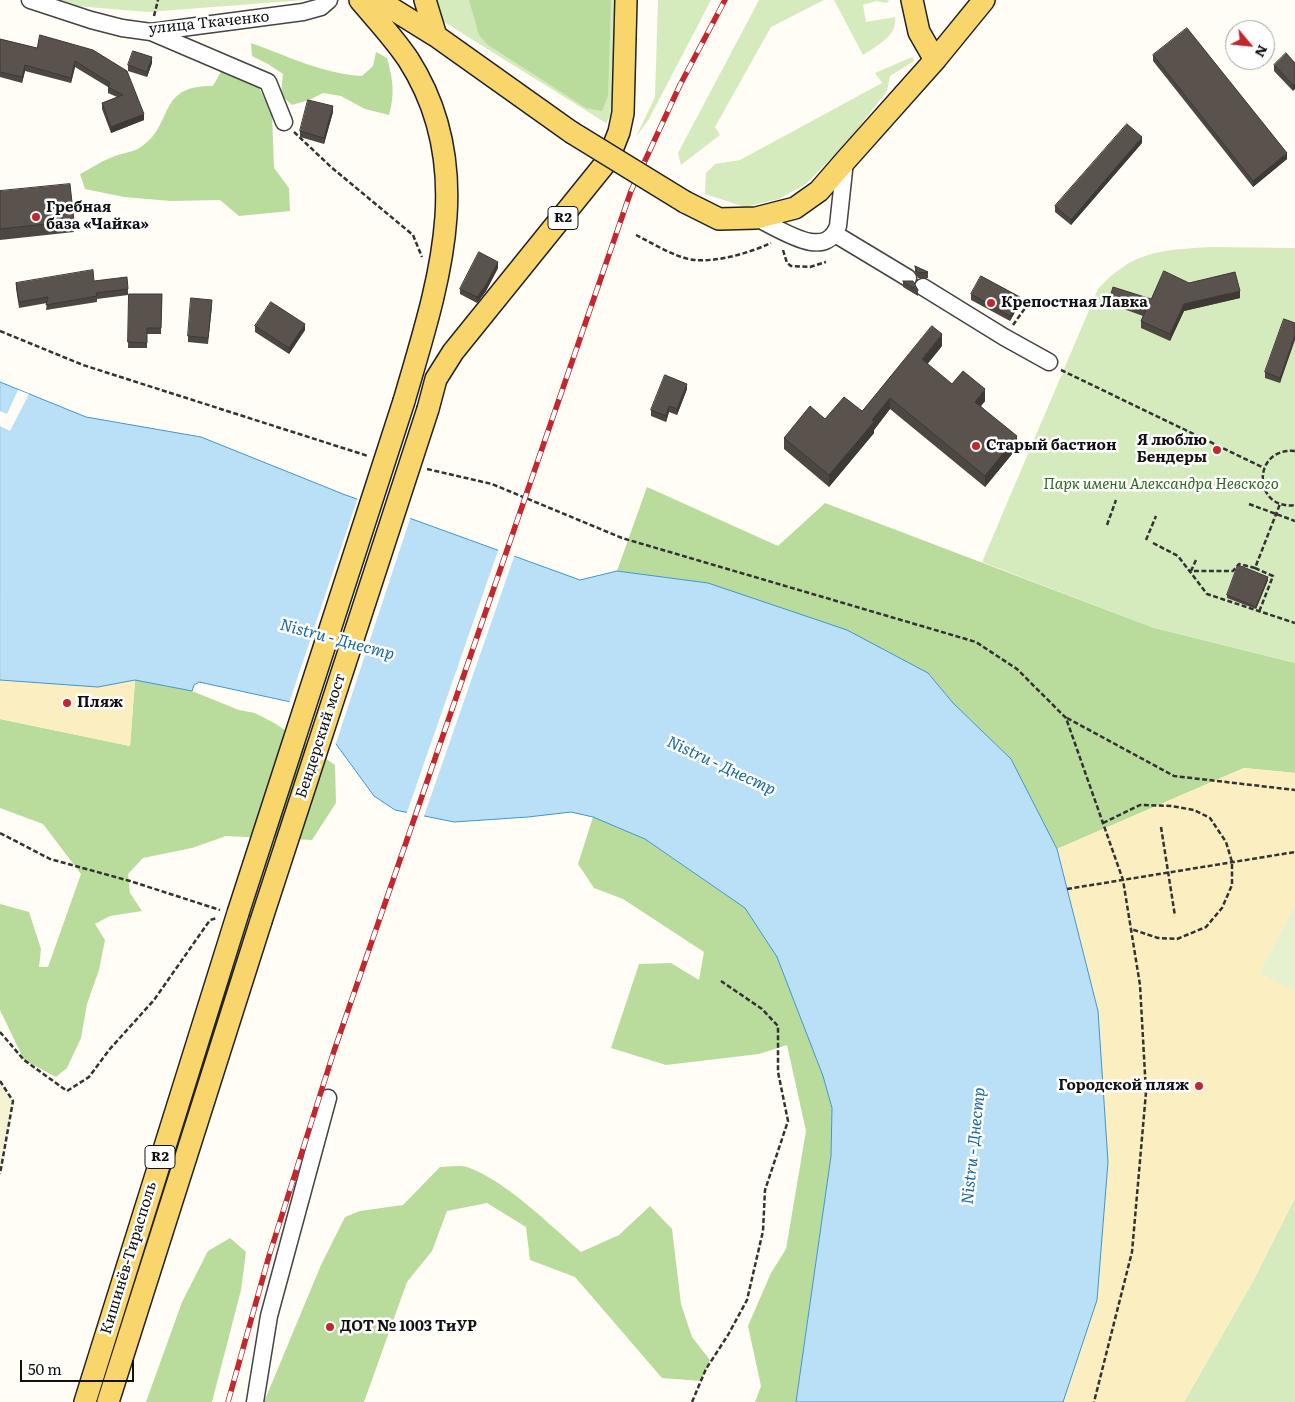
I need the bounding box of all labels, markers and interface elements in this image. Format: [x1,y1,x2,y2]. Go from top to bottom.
street label: улица Ткаченко [148,8,270,38]
north arrow [1225,20,1275,70]
text: N [1251,42,1274,61]
place label: Гребная база «Чайка» [46,199,149,234]
road number: R2 [548,207,578,230]
marker: Гребная база «Чайка» [30,211,42,223]
place label: Крепостная Лавка [1001,294,1148,312]
marker: Крепостная Лавка [985,297,997,309]
place label: Я люблю Бендеры [1136,432,1207,467]
place label: Старый бастион [986,437,1117,455]
marker: Старый бастион [970,440,982,452]
marker: Я люблю Бендеры [1211,444,1223,456]
park label: Парк имени Александра Невского [1043,476,1279,494]
water label: Nistru - Днестр [278,616,396,664]
street label: Бендерский мост [292,671,350,801]
place label: Пляж [77,694,123,712]
marker: Пляж [61,697,73,709]
water label: Nistru - Днестр [664,732,778,800]
place label: Городской пляж [1058,1077,1189,1095]
marker: Городской пляж [1193,1080,1205,1092]
water label: Nistru - Днестр [958,1087,990,1205]
road number: R2 [145,1146,175,1168]
street label: Кишинёв-Тирасполь [97,1180,161,1336]
place label: ДОТ № 1003 ТиУР [340,1318,477,1336]
marker: ДОТ № 1003 ТиУР [324,1321,336,1333]
scale bar [22,1350,136,1382]
text: 50 m [28,1357,62,1380]

